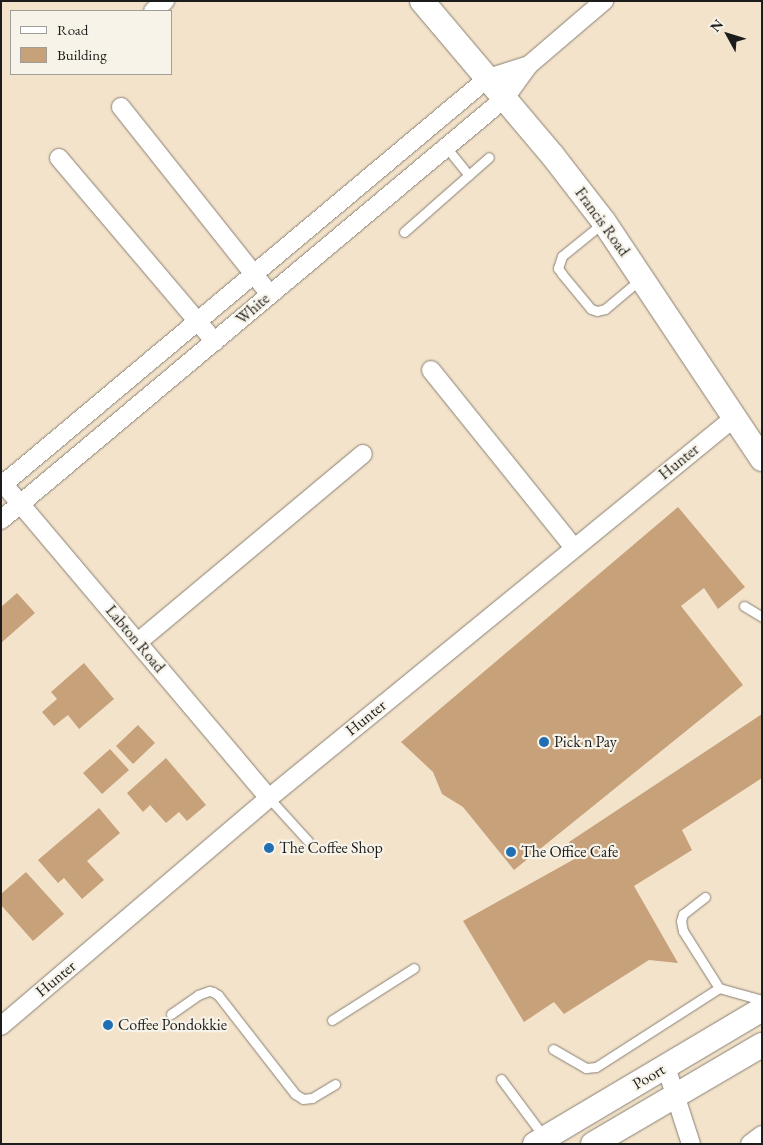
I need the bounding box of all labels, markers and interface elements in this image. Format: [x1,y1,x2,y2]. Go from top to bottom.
legend [10,10,172,75]
north arrow [703,10,753,60]
text: N [706,16,727,36]
text: Road [57,20,88,39]
text: Building [57,45,107,64]
street label: Francis Road [571,184,633,260]
street label: White [232,289,274,329]
street label: Hunter [655,440,703,484]
street label: Labton Road [101,601,169,677]
street label: Hunter [342,696,390,740]
place label: Pick n Pay [554,732,617,752]
marker: Pick n Pay [538,736,550,748]
place label: The Coffee Shop [279,838,383,858]
marker: The Coffee Shop [263,842,275,854]
place label: The Office Cafe [521,842,618,862]
marker: The Office Cafe [505,846,517,858]
street label: Hunter [32,957,80,1001]
place label: Coffee Pondokkie [118,1015,227,1035]
marker: Coffee Pondokkie [102,1019,114,1031]
street label: Poort [629,1060,669,1094]

